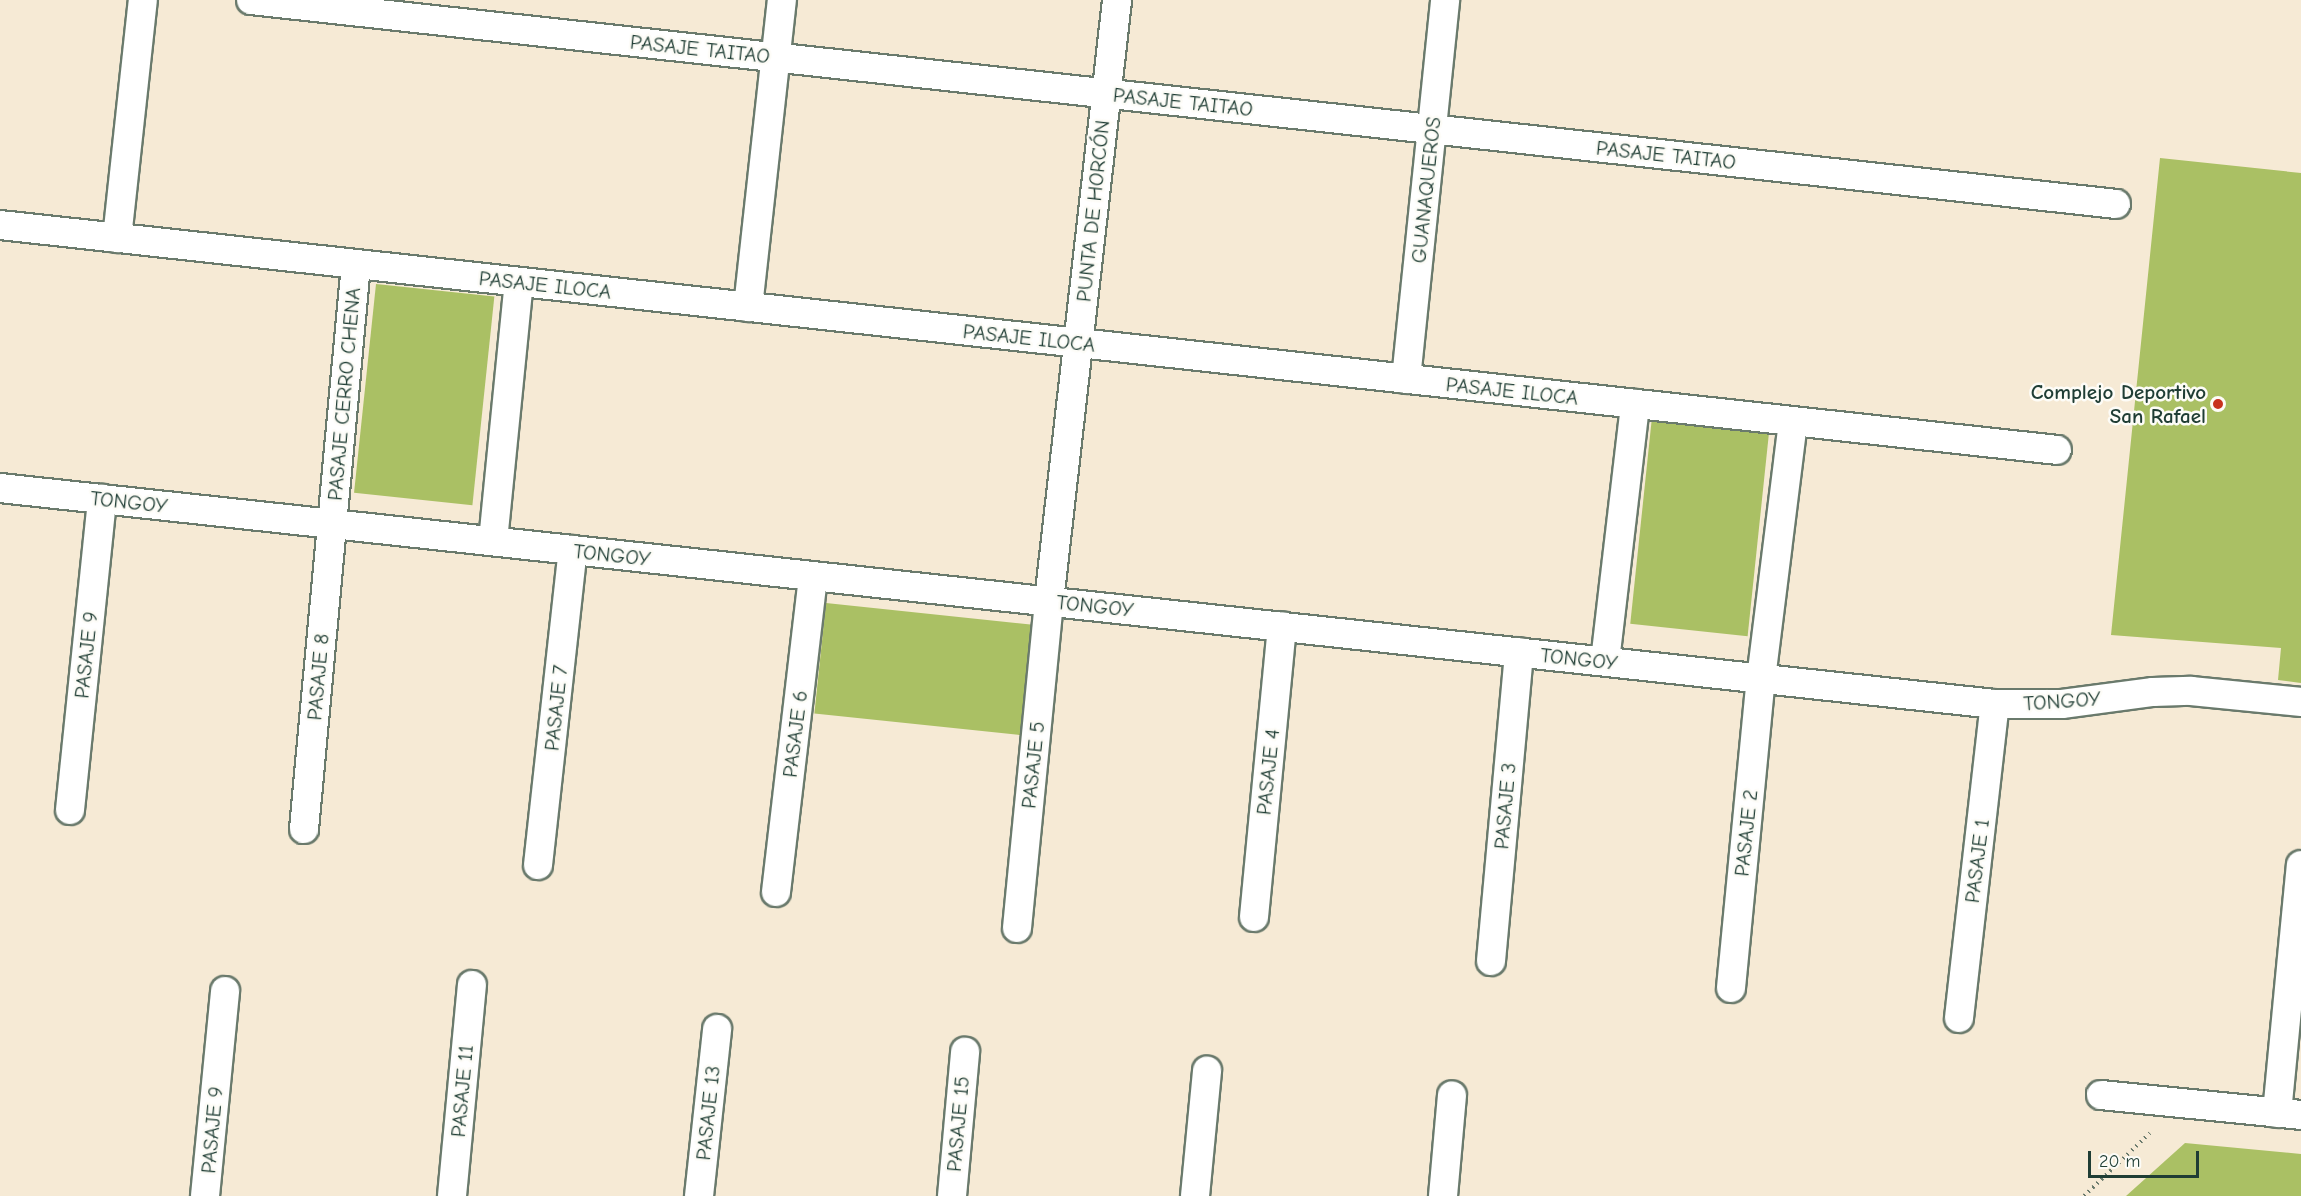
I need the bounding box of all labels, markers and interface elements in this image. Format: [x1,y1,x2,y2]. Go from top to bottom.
street label: PASAJE TAITAO [629,29,771,69]
street label: PASAJE TAITAO [1112,82,1254,122]
street label: GUANAQUEROS [1406,116,1446,264]
street label: PUNTA DE HORCÓN [1071,119,1115,303]
street label: PASAJE TAITAO [1595,135,1737,175]
street label: PASAJE ILOCA [478,266,612,304]
street label: PASAJE CERRO CHENA [322,286,366,502]
street label: PASAJE ILOCA [962,319,1096,357]
street label: PASAJE ILOCA [1445,372,1579,410]
place label: Complejo Deportivo San Rafael [2031,379,2206,429]
marker: Complejo Deportivo San Rafael [2211,397,2225,411]
street label: TONGOY [89,485,169,519]
street label: TONGOY [572,538,652,572]
street label: TONGOY [1055,589,1135,623]
street label: PASAJE 9 [69,610,103,700]
street label: PASAJE 8 [302,633,334,721]
street label: TONGOY [1539,642,1619,676]
street label: PASAJE 7 [539,664,573,752]
street label: TONGOY [2022,686,2102,716]
street label: PASAJE 6 [777,689,813,779]
street label: PASAJE 5 [1016,720,1050,810]
street label: PASAJE 4 [1251,728,1285,816]
street label: PASAJE 3 [1489,762,1521,850]
street label: PASAJE 2 [1729,788,1763,878]
street label: PASAJE 1 [1959,818,1995,904]
street label: PASAJE 11 [445,1044,479,1138]
street label: PASAJE 13 [690,1064,726,1162]
street label: PASAJE 15 [941,1075,975,1173]
street label: PASAJE 9 [196,1085,228,1175]
scale bar [2091,1139,2202,1177]
text: 20 m [2099,1151,2140,1172]

